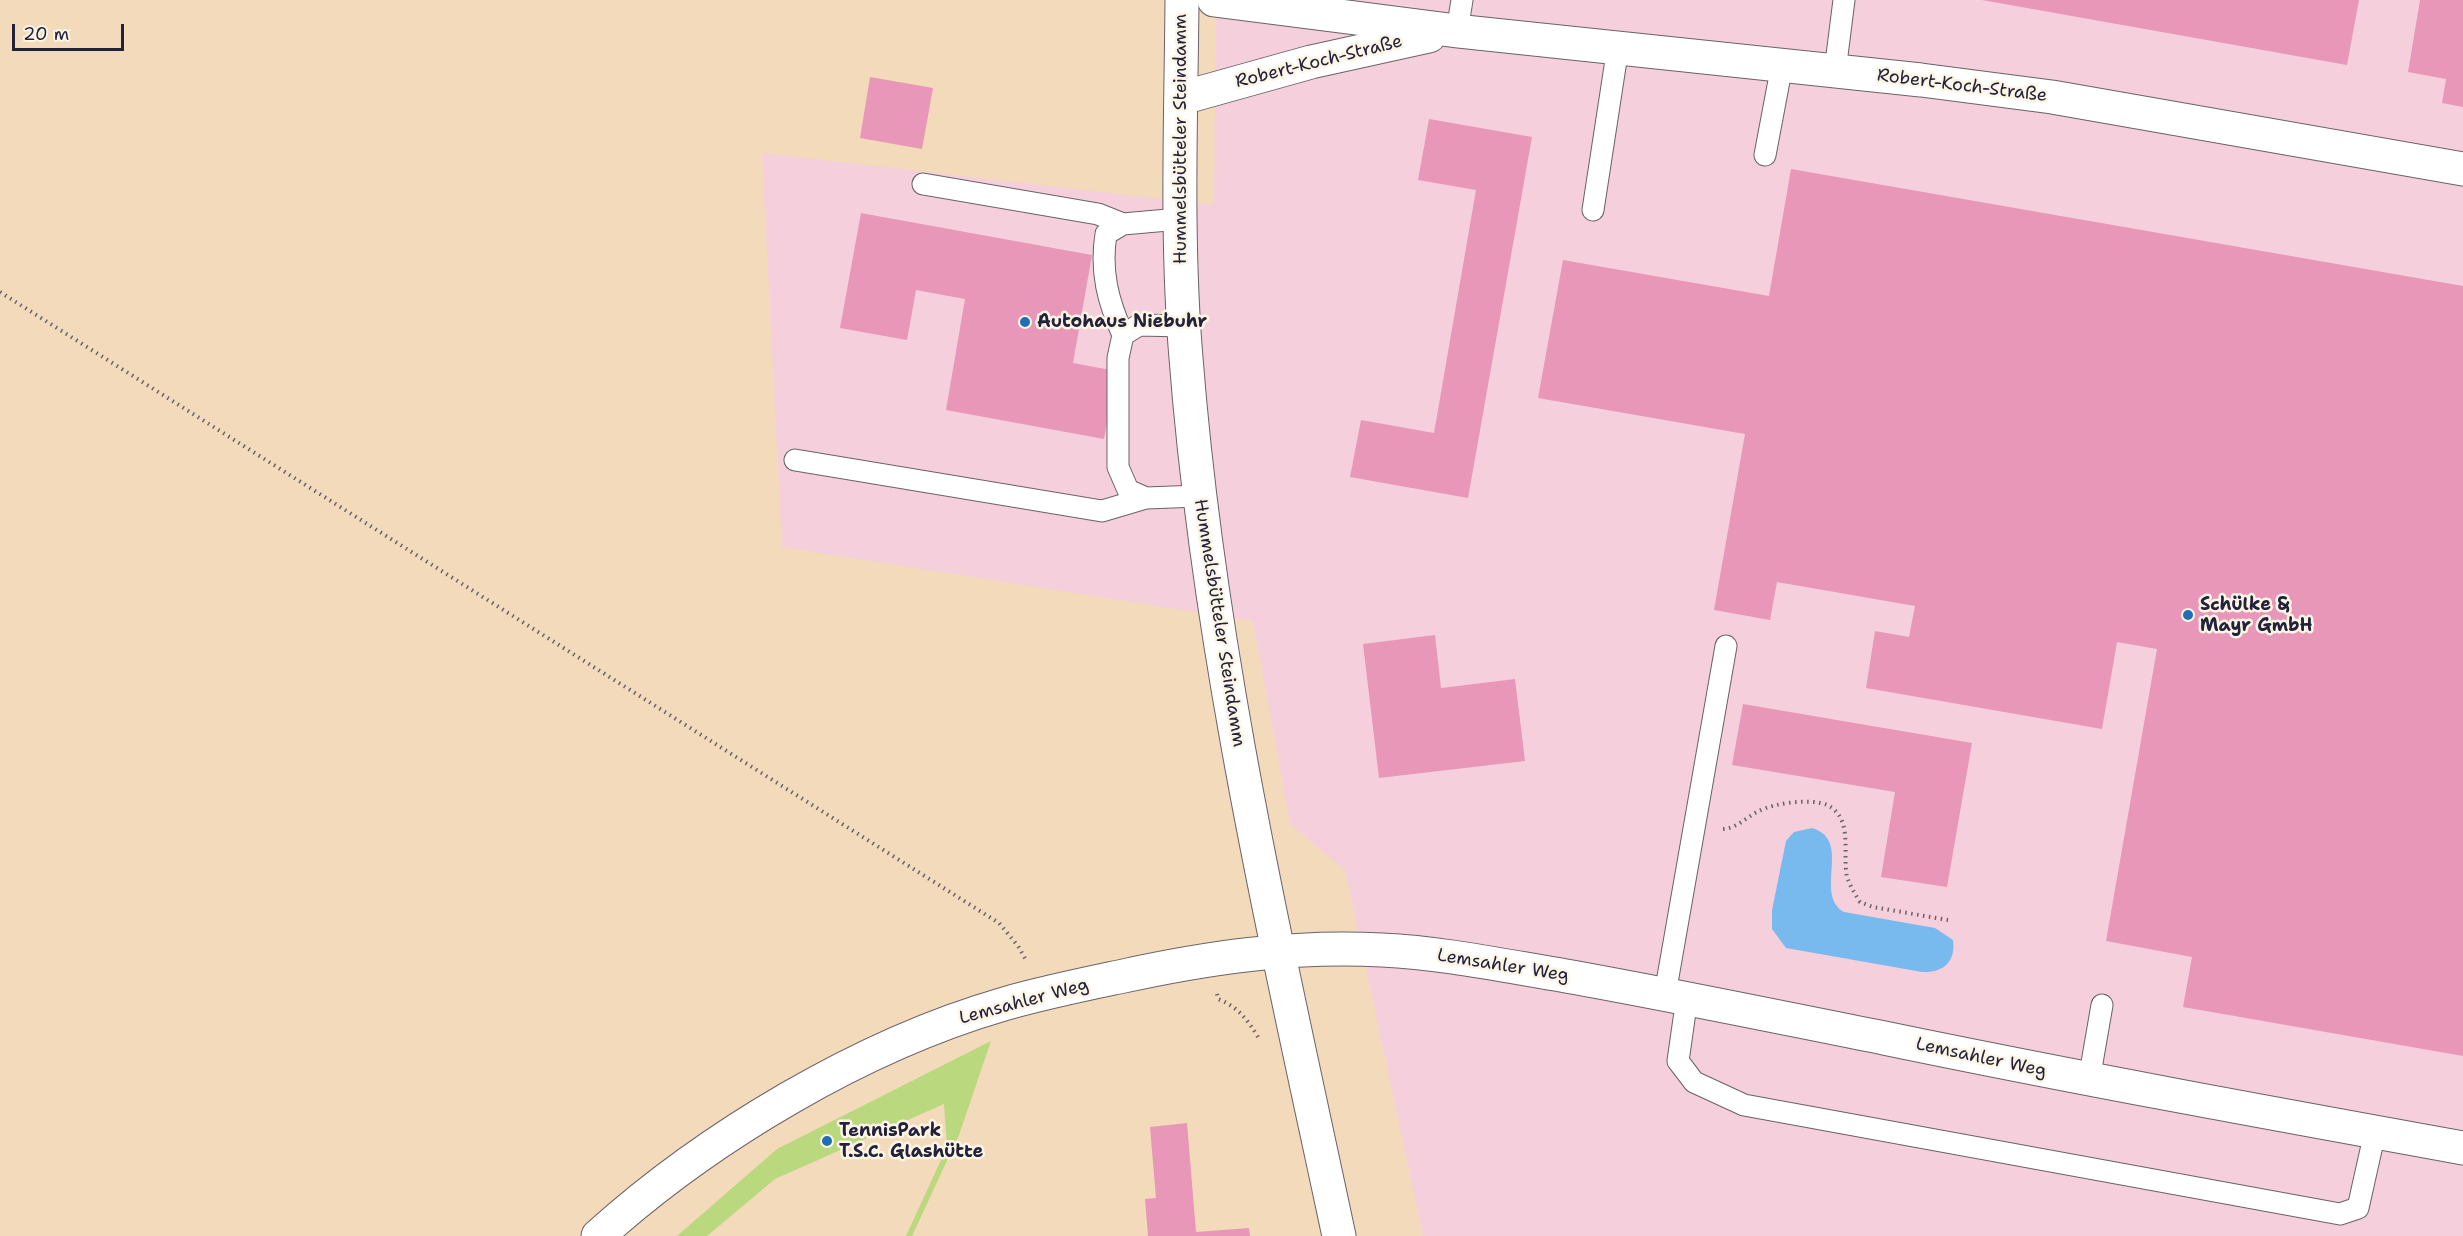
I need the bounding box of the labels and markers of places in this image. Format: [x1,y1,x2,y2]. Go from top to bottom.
place label: Autohaus Niebuhr [1037,311,1207,333]
marker: Autohaus Niebuhr [1018,315,1032,329]
place label: Schülke & Mayr GmbH [2200,594,2312,636]
marker: Schülke & Mayr GmbH [2181,608,2195,622]
place label: TennisPark T.S.C. Glashütte [839,1120,983,1162]
marker: TennisPark T.S.C. Glashütte [820,1134,834,1148]

